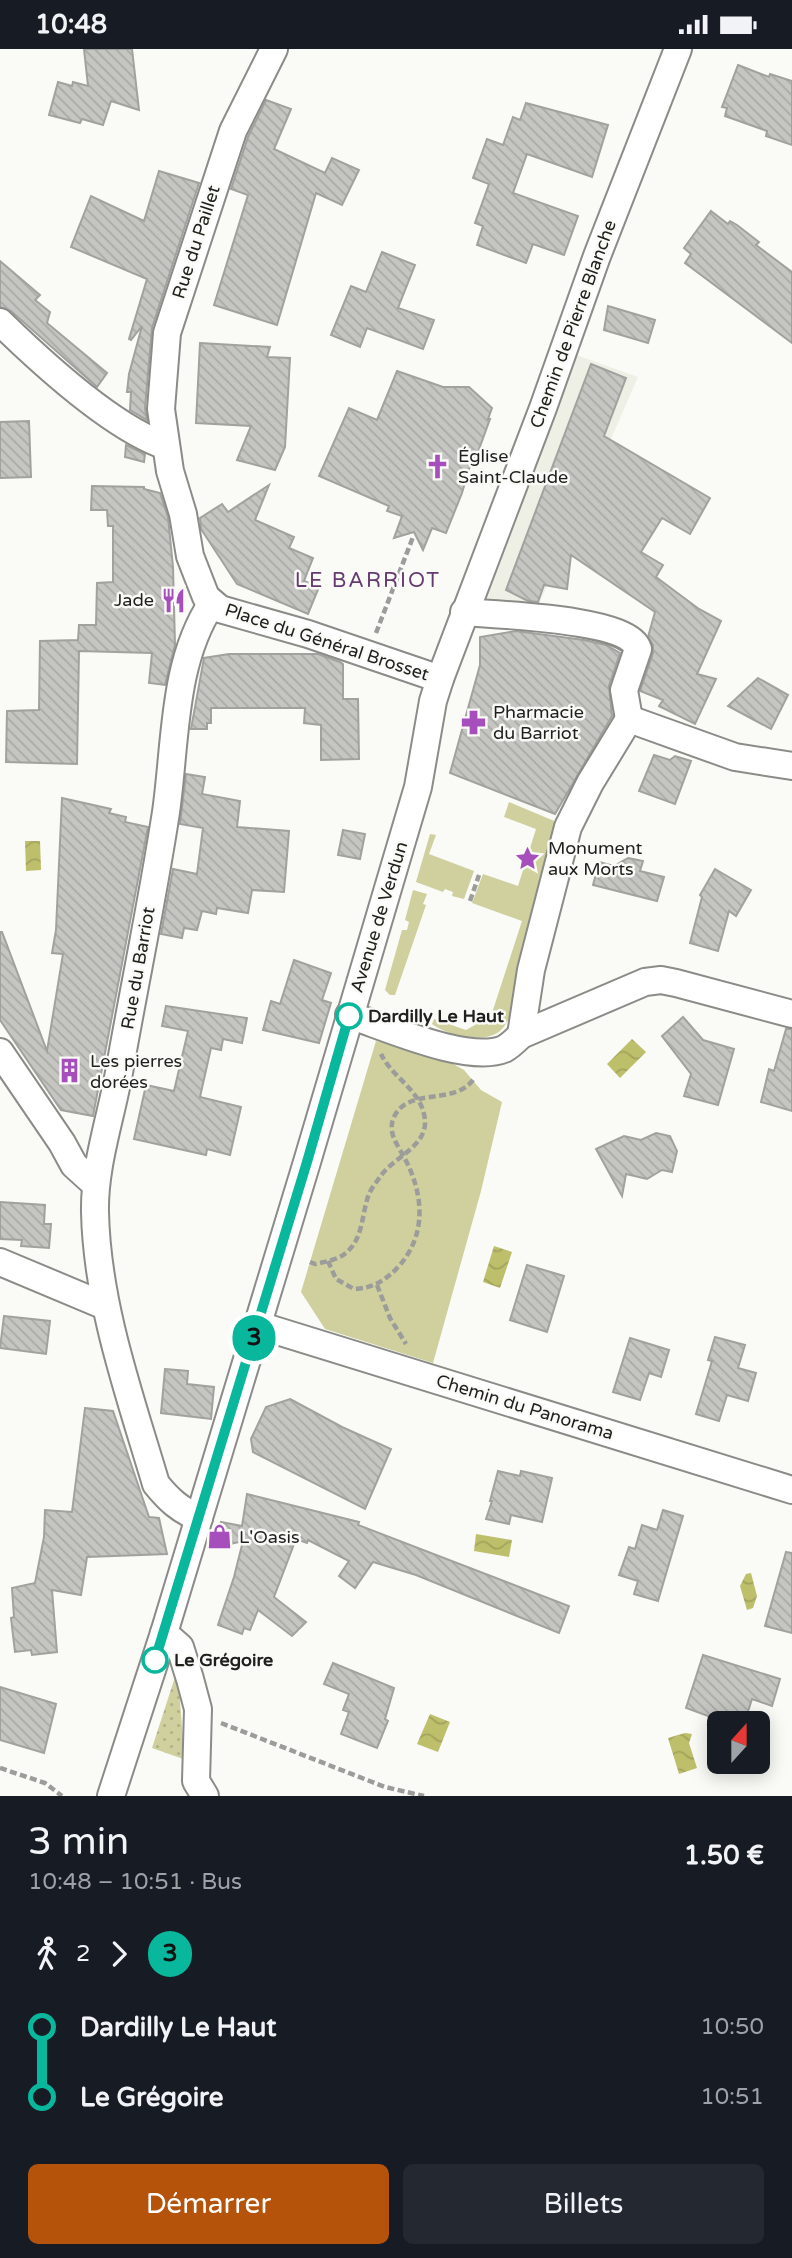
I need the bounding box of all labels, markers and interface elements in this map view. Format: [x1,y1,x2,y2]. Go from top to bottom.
text: 10:48 [35,9,107,40]
street label: Rue du Paillet [167,182,225,301]
street label: Chemin de Pierre Blanche [525,217,621,431]
place label: Église Saint-Claude [458,445,568,488]
church icon: Église Saint-Claude [424,452,452,480]
district label: LE BARRIOT [295,568,441,593]
restaurant icon: Jade [160,586,188,614]
place label: Jade [114,589,154,611]
street label: Place du Général Brosset [222,599,432,685]
place label: Pharmacie du Barriot [493,701,584,744]
pharmacy icon: Pharmacie du Barriot [459,708,487,736]
place label: Monument aux Morts [548,837,642,880]
street label: Avenue de Verdun [346,839,412,995]
place icon: Monument aux Morts [514,844,542,872]
street label: Rue du Barriot [116,905,160,1031]
marker: Dardilly Le Haut [336,1003,362,1029]
place label: Dardilly Le Haut [368,1005,504,1027]
place label: Les pierres dorées [90,1050,182,1093]
building icon: Les pierres dorées [56,1057,84,1085]
line badge: 3 [231,1315,277,1361]
text: 3 [246,1323,262,1352]
street label: Chemin du Panorama [434,1369,616,1445]
shop icon: L'Oasis [205,1523,233,1551]
place label: L'Oasis [239,1526,300,1548]
marker: Le Grégoire [142,1647,168,1673]
place label: Le Grégoire [174,1649,273,1671]
north arrow [707,1711,770,1775]
map controls [707,1711,770,1774]
text: 3 min [28,1819,129,1865]
text: 1.50 € [684,1840,764,1871]
text: 10:48 – 10:51 · Bus [28,1868,242,1896]
icon: walk [28,1935,66,1973]
icon: forward [100,1935,138,1973]
text: 3 [162,1939,178,1968]
text: 2 [76,1940,90,1968]
text: Dardilly Le Haut [80,2012,276,2043]
text: 10:50 [700,2013,764,2041]
text: Le Grégoire [80,2082,223,2113]
text: 10:51 [700,2083,764,2111]
button: Démarrer [28,2164,389,2244]
button: Billets [403,2164,764,2244]

